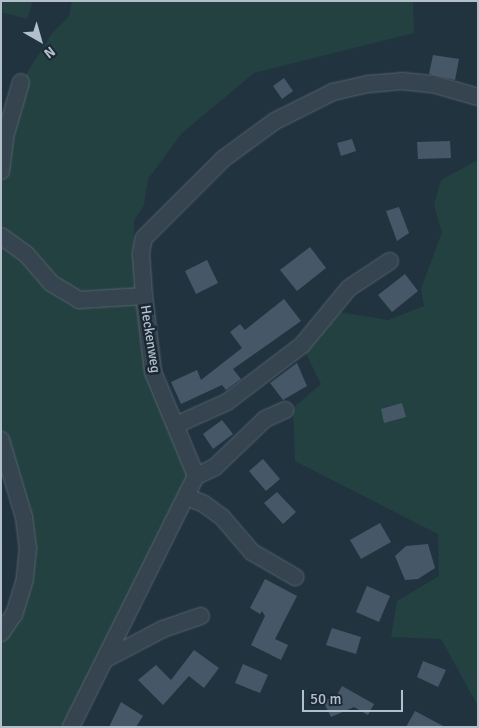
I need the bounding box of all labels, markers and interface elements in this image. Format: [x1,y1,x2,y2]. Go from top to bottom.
north arrow [15,15,65,65]
text: N [40,43,59,62]
street label: Heckenweg [136,304,164,374]
scale bar [304,680,405,712]
text: 50 m [310,690,341,708]

